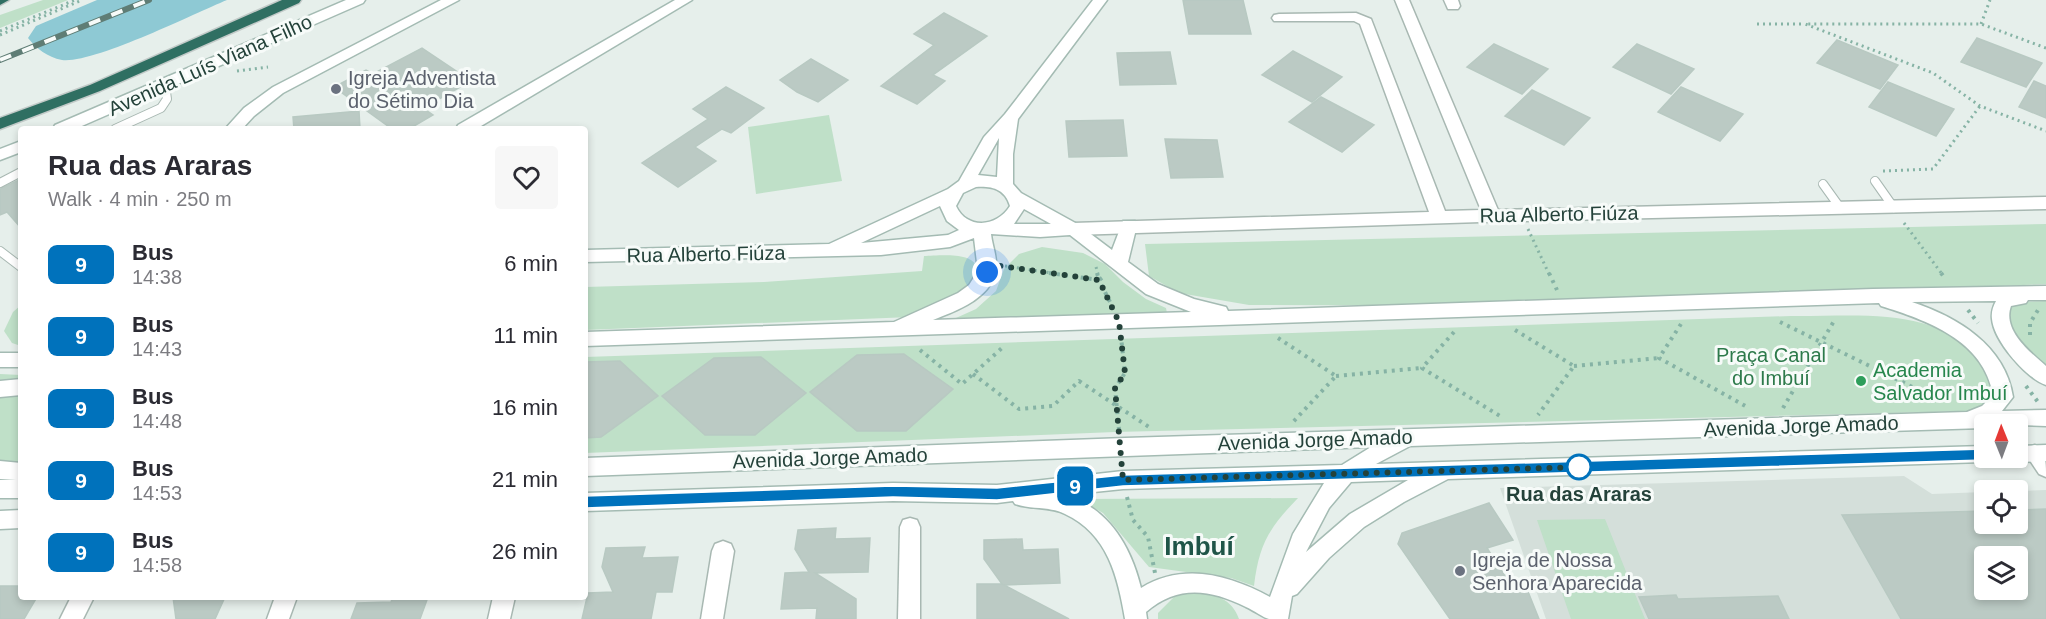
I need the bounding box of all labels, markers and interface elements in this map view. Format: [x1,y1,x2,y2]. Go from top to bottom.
street label: Avenida Luís Viana Filho [105,10,315,120]
place label: Igreja Adventista do Sétimo Dia [348,67,497,112]
marker: Igreja Adventista do Sétimo Dia [329,82,343,96]
button: heart [495,146,558,209]
text: Rua das Araras [48,150,252,181]
text: Walk · 4 min · 250 m [48,188,232,210]
street label: Rua Alberto Fiúza [1479,202,1640,226]
text: Bus [132,240,174,265]
street label: Rua Alberto Fiúza [626,242,787,266]
text: 6 min [504,251,558,276]
text: 9 [75,253,87,276]
your location [972,257,1002,287]
text: 14:38 [132,266,182,288]
text: Bus [132,312,174,337]
text: 11 min [494,323,558,348]
text: 9 [75,325,87,348]
text: 14:43 [132,338,182,360]
park label: Praça Canal do Imbuí [1716,344,1826,389]
place label: Academia Salvador Imbuí [1873,359,2008,404]
marker: Academia Salvador Imbuí [1854,374,1868,388]
text: Bus [132,384,174,409]
text: 16 min [492,395,558,420]
text: 9 [75,397,87,420]
text: 14:48 [132,410,182,432]
street label: Avenida Jorge Amado [1703,412,1899,440]
north arrow [1974,414,2028,468]
map controls [1974,414,2028,600]
street label: Avenida Jorge Amado [1217,426,1413,454]
street label: Avenida Jorge Amado [732,444,928,472]
marker: Rua das Araras [1566,454,1592,480]
text: Bus [132,456,174,481]
line badge: 9 [1056,466,1094,506]
text: 21 min [492,467,558,492]
text: 9 [75,469,87,492]
text: 9 [1069,475,1081,498]
button: locate [1974,480,2028,534]
text: 14:53 [132,482,182,504]
place label: Rua das Araras [1506,483,1652,505]
text: Bus [132,528,174,553]
district label: Imbuí [1164,531,1234,561]
text: 26 min [492,539,558,564]
text: 9 [75,541,87,564]
button: layers [1974,546,2028,600]
place label: Igreja de Nossa Senhora Aparecida [1472,549,1643,594]
text: 14:58 [132,554,182,576]
marker: Igreja de Nossa Senhora Aparecida [1453,564,1467,578]

